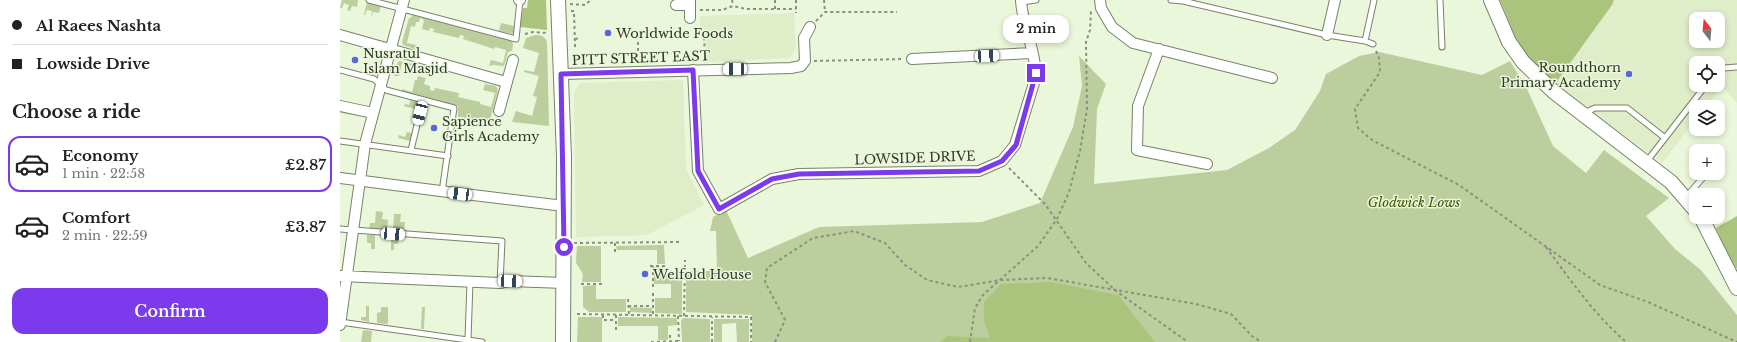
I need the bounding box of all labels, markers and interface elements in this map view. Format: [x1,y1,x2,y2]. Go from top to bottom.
north arrow [1689,12,1725,48]
map controls [1689,12,1725,224]
callout: 2 min [1003,15,1069,43]
text: Al Raees Nashta [36,16,161,35]
text: 2 min [1016,20,1056,37]
place label: Worldwide Foods [615,25,733,42]
marker: Worldwide Foods [603,28,613,38]
place label: Nusratul Islam Masjid [363,45,448,77]
street label: PITT STREET EAST [572,47,711,69]
car [975,49,999,63]
text: Lowside Drive [36,54,150,73]
marker: Nusratul Islam Masjid [350,55,360,65]
button: locate [1689,56,1725,92]
place label: Roundthorn Primary Academy [1501,59,1622,91]
car [723,63,747,75]
route end [1027,64,1045,82]
marker: Roundthorn Primary Academy [1624,69,1634,79]
car [411,100,429,126]
button: layers [1689,100,1725,136]
text: Choose a ride [12,101,141,123]
place label: Sapience Girls Academy [442,113,540,145]
marker: Sapience Girls Academy [429,123,439,133]
button: + [1689,144,1725,180]
icon: car [14,146,50,182]
text: Economy [62,146,139,165]
street label: LOWSIDE DRIVE [854,147,976,169]
text: £2.87 [285,155,326,174]
text: 1 min · 22:58 [62,165,145,182]
car [447,187,473,201]
button: − [1689,188,1725,224]
park label: Glodwick Lows [1368,194,1460,211]
icon: car [14,208,50,244]
text: Comfort [62,208,130,227]
text: £3.87 [285,217,326,236]
text: 2 min · 22:59 [62,227,148,244]
car [381,227,405,241]
route start [555,238,573,256]
place label: Welfold House [652,266,752,283]
marker: Welfold House [640,269,650,279]
car [498,275,522,287]
button: Confirm [12,288,328,334]

